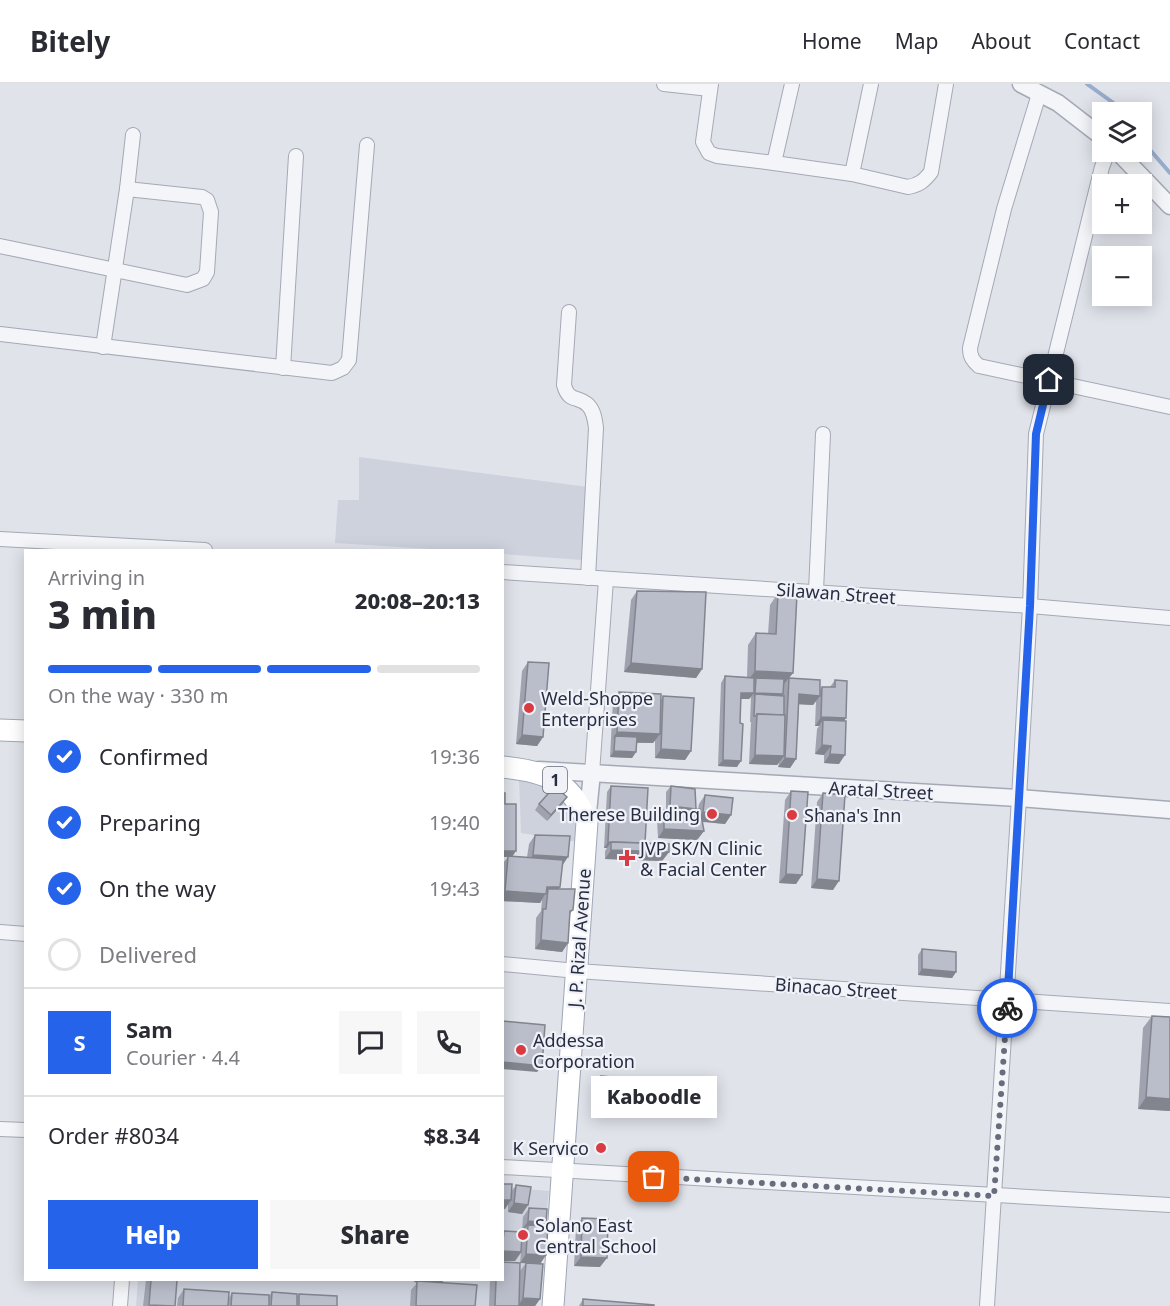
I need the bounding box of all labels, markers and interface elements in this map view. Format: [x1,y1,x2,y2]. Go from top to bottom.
text: Bitely [30,22,110,60]
text: Home [802,27,862,55]
text: Map [895,27,938,55]
text: About [971,27,1031,55]
text: Contact [1064,27,1140,55]
map controls [1092,102,1152,306]
button: layers [1092,102,1152,162]
button: + [1092,174,1152,234]
button: − [1092,246,1152,306]
pin [1023,354,1074,405]
icon: home [1032,363,1065,396]
text: Arriving in [48,564,145,591]
street label: Silawan Street [776,577,897,609]
text: 20:08–20:13 [355,585,480,615]
text: 3 min [48,587,157,640]
text: On the way · 330 m [48,682,228,709]
place label: Weld-Shoppe Enterprises [541,686,653,731]
marker: Weld-Shoppe Enterprises [522,701,536,715]
icon: check [48,740,81,773]
text: Confirmed [99,741,209,771]
text: 19:36 [429,743,480,770]
road number: 1 [543,767,567,793]
street label: Aratal Street [828,775,934,805]
place label: Therese Building [558,802,700,826]
place label: Shana's Inn [804,803,901,827]
icon: check [48,806,81,839]
text: Preparing [99,807,201,837]
marker: Therese Building [705,807,719,821]
marker: Shana's Inn [785,808,799,822]
text: 19:40 [429,809,480,836]
place label: JVP SK/N Clinic & Facial Center [638,836,767,881]
marker: JVP SK/N Clinic & Facial Center [618,849,636,867]
street label: J. P. Rizal Avenue [562,868,596,1010]
icon: check [48,872,81,905]
text: On the way [99,873,216,903]
text: 19:43 [429,875,480,902]
text: Delivered [99,939,197,969]
street label: Binacao Street [774,972,898,1004]
courier [977,978,1037,1038]
icon: bike [991,992,1024,1025]
button: chat [339,1011,402,1074]
button: phone [417,1011,480,1074]
text: Sam [126,1014,173,1044]
text: S [73,1027,86,1057]
place label: Addessa Corporation [533,1028,635,1073]
marker: Addessa Corporation [514,1043,528,1057]
text: Courier · 4.4 [126,1044,240,1071]
callout: Kaboodle [591,1075,717,1117]
text: Kaboodle [607,1083,701,1110]
text: Order #8034 [48,1120,179,1150]
text: $8.34 [423,1120,480,1150]
place label: K Servico [512,1136,589,1160]
marker: K Servico [594,1141,608,1155]
pin [628,1151,679,1202]
icon: bag [637,1160,670,1193]
button: Help [48,1200,258,1269]
button: Share [270,1200,480,1269]
place label: Solano East Central School [535,1213,657,1258]
marker: Solano East Central School [516,1228,530,1242]

